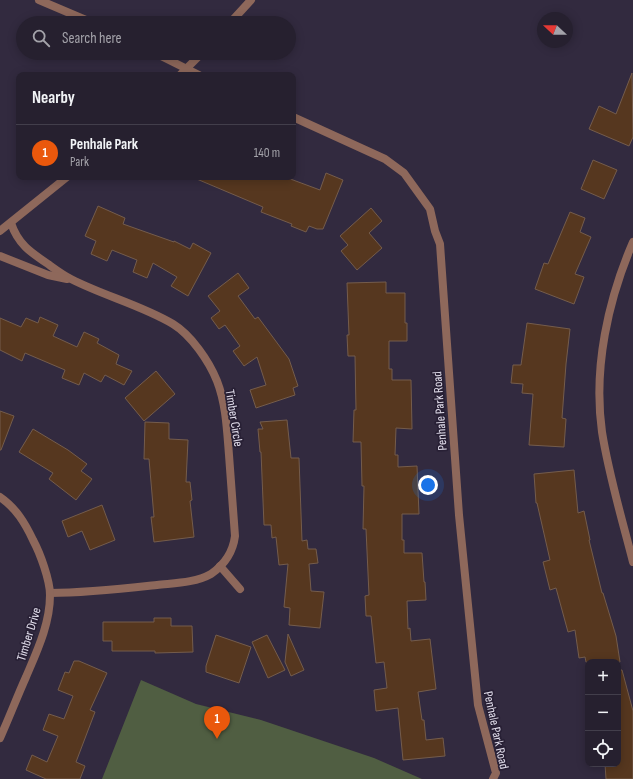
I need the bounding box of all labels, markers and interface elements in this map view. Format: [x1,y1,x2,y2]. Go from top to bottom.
north arrow [537,12,573,48]
search box [16,16,296,60]
icon: search [30,27,52,49]
text: Search here [62,29,122,48]
text: Nearby [32,88,75,108]
text: Penhale Park [70,135,138,154]
text: 1 [42,145,48,161]
text: 140 m [254,145,280,161]
text: Park [70,154,89,170]
street label: Penhale Park Road [429,371,451,451]
street label: Timber Circle [222,388,246,448]
your location [418,475,438,495]
street label: Timber Drive [13,606,45,663]
map controls [585,659,621,767]
button: + [585,659,621,695]
street label: Penhale Park Road [480,690,512,771]
button: − [585,695,621,731]
pin: 1 [204,706,230,739]
button: locate [585,731,621,767]

